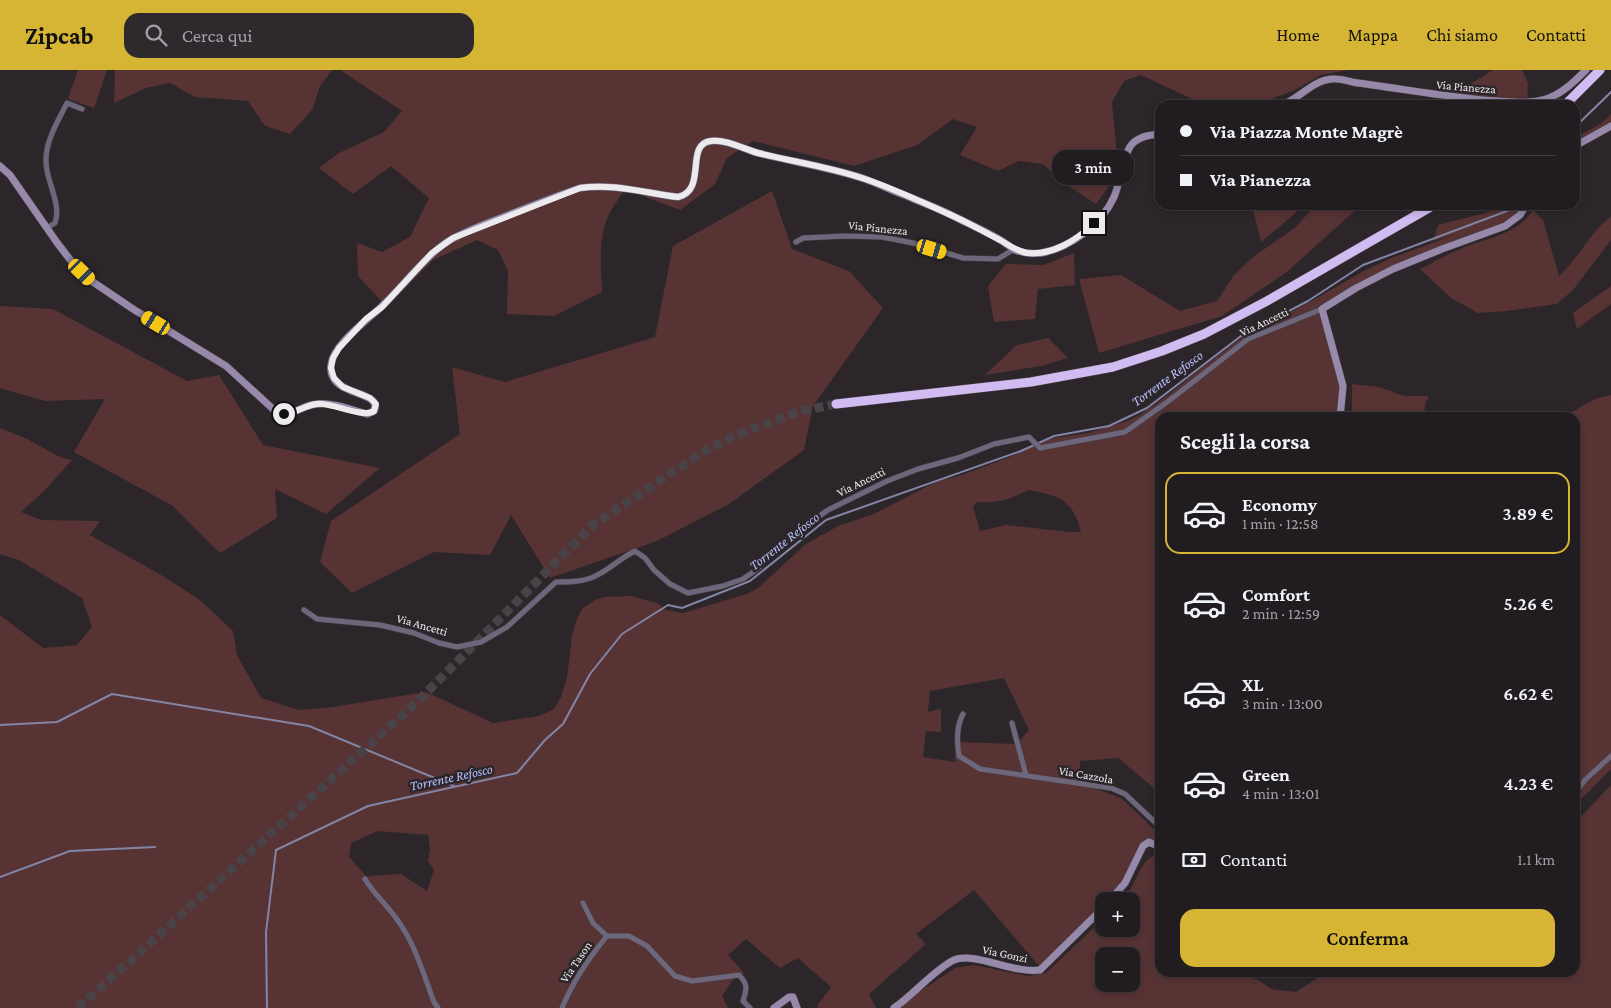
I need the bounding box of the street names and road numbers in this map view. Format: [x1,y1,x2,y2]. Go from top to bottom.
street label: Via Pianezza [1436,77,1497,97]
street label: Via Pianezza [848,218,909,238]
street label: Via Ancetti [1237,305,1291,339]
street label: Via Ancetti [834,464,888,500]
street label: Via Ancetti [395,611,449,639]
street label: Via Cazzola [1058,763,1115,787]
street label: Via Tason [557,938,595,985]
street label: Via Gonzi [981,942,1029,966]

